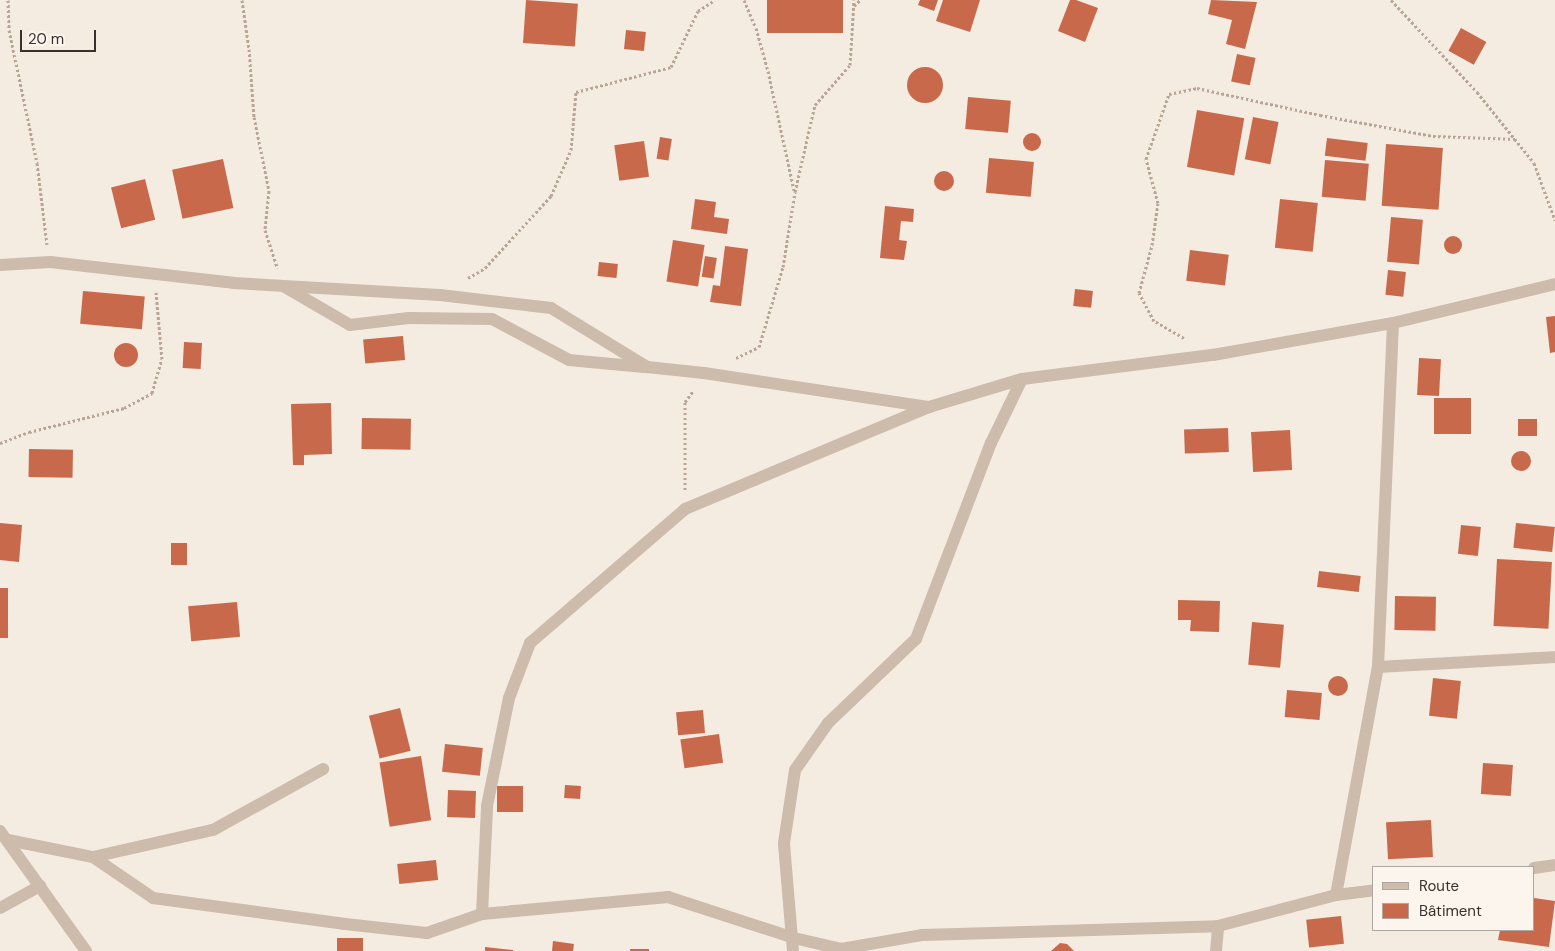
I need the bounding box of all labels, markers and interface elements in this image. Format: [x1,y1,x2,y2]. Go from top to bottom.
scale bar [22,20,99,52]
text: 20 m [28,29,64,49]
legend [1372,866,1535,931]
text: Route [1419,876,1459,896]
text: Bâtiment [1419,901,1482,921]

